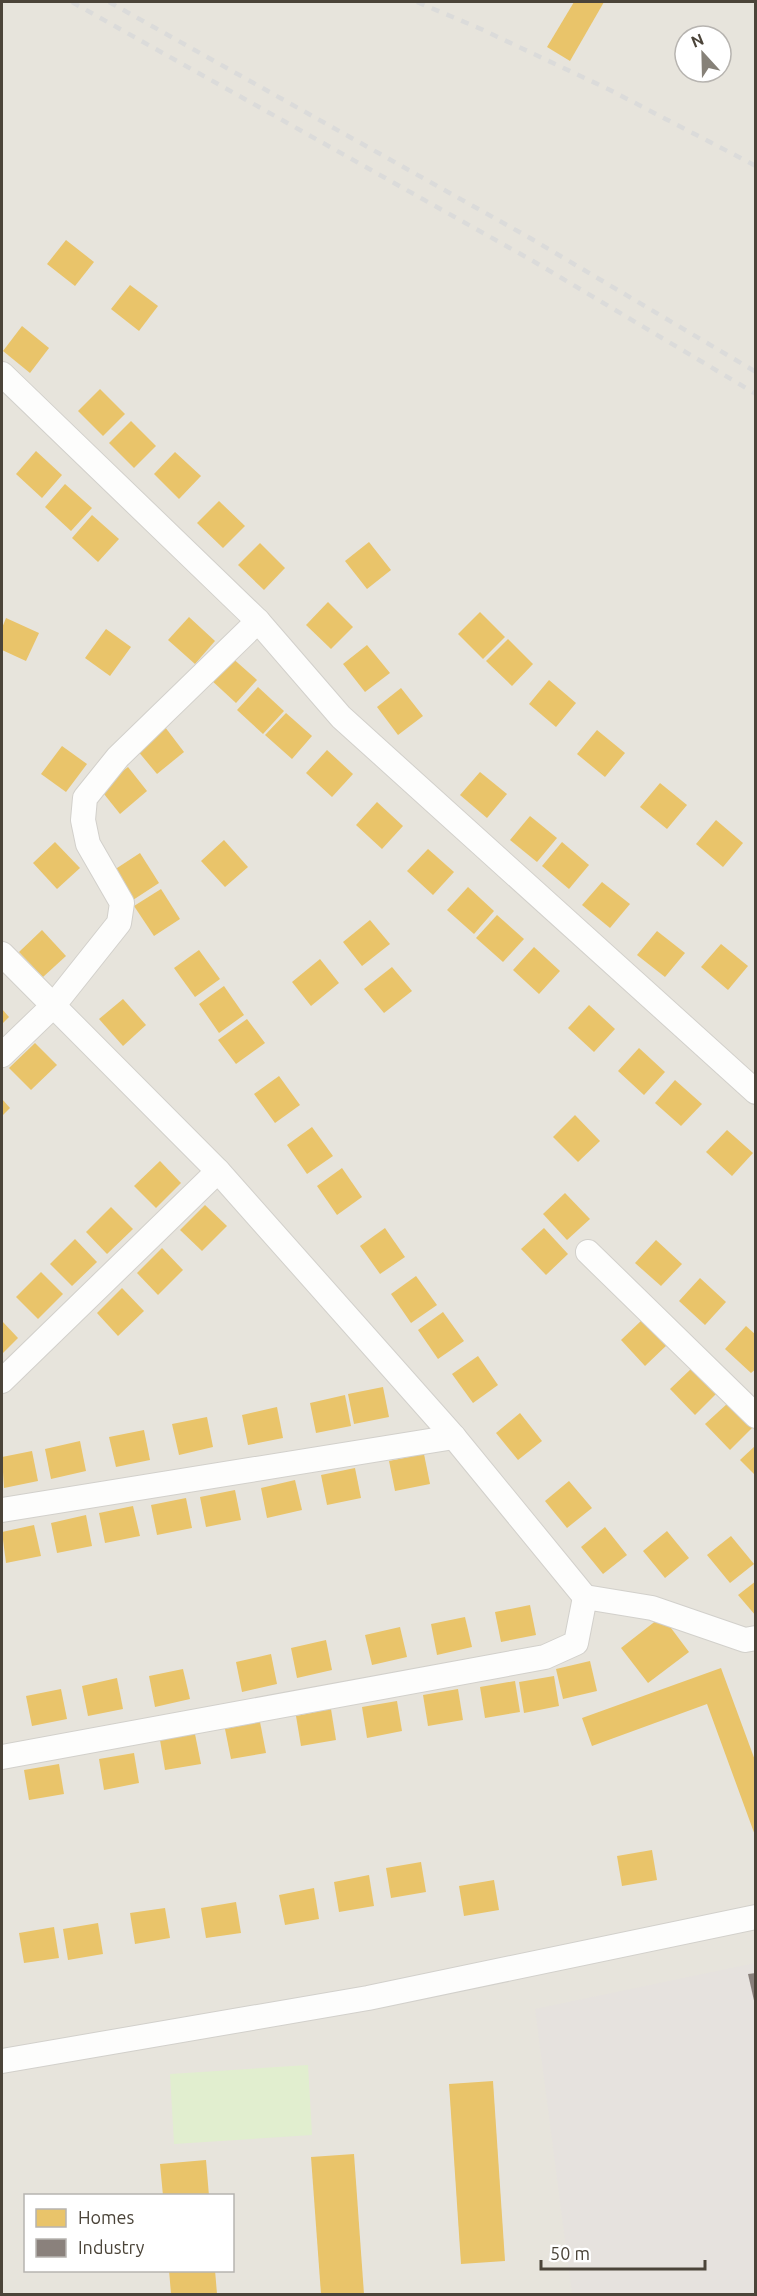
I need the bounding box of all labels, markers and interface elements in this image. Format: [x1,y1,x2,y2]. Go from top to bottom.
north arrow [673,24,733,84]
text: N [688,30,706,51]
legend [24,2194,234,2272]
text: Homes [78,2207,135,2227]
scale bar [541,2233,704,2271]
text: Industry [78,2237,145,2257]
text: 50 m [550,2243,590,2263]

